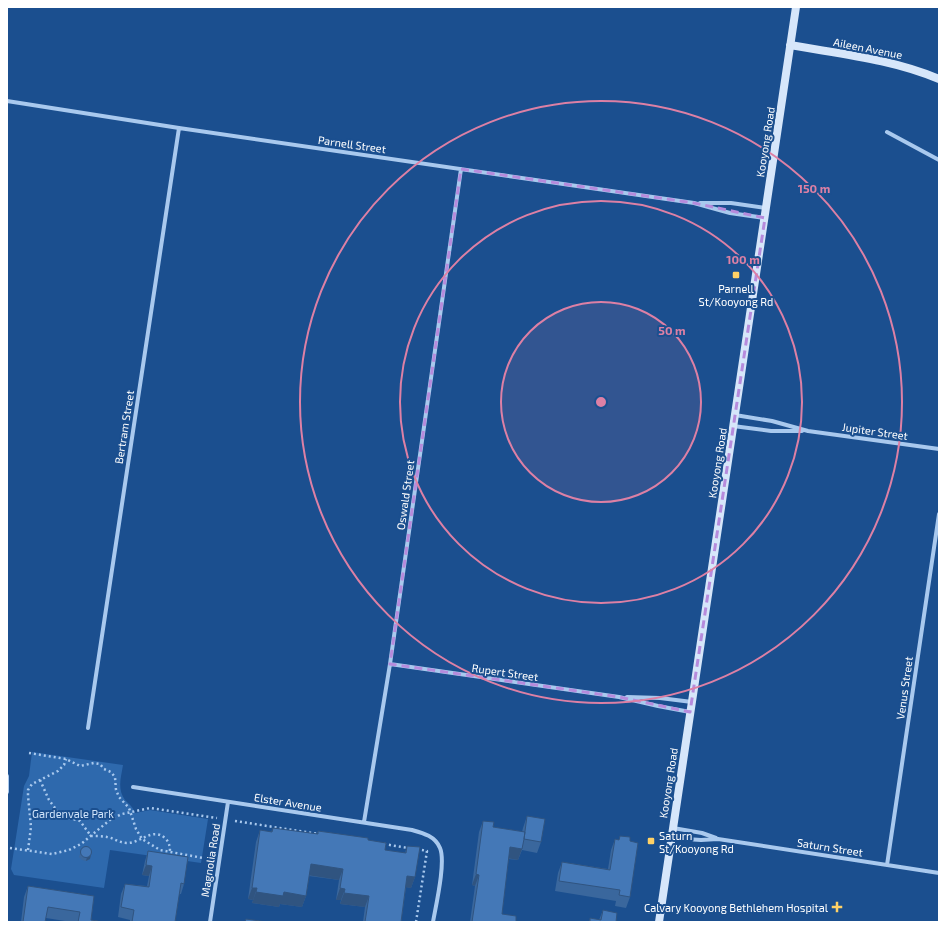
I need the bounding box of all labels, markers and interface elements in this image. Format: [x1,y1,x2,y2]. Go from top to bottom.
street label: Aileen Avenue [832,35,904,61]
street label: Kooyong Road [753,106,777,178]
street label: Parnell Street [317,133,387,155]
text: 150 m [798,181,830,195]
text: 100 m [726,252,760,266]
marker: Parnell St/Kooyong Rd [731,270,741,280]
place label: Parnell St/Kooyong Rd [699,282,773,308]
text: 50 m [658,323,686,337]
street label: Bertram Street [112,389,136,465]
centre of rings [594,395,608,409]
street label: Jupiter Street [841,420,909,442]
street label: Kooyong Road [705,427,729,499]
street label: Oswald Street [394,459,416,531]
street label: Venus Street [893,656,915,720]
street label: Rupert Street [471,661,539,683]
street label: Kooyong Road [656,747,680,819]
street label: Elster Avenue [253,790,323,814]
park label: Gardenvale Park [32,807,114,820]
street label: Magnolia Road [198,822,222,898]
place label: Saturn St/Kooyong Rd [659,829,734,855]
street label: Saturn Street [796,835,864,859]
marker: Saturn St/Kooyong Rd [646,836,656,846]
place label: Calvary Kooyong Bethlehem Hospital [644,901,829,914]
marker: Calvary Kooyong Bethlehem Hospital [831,901,843,913]

